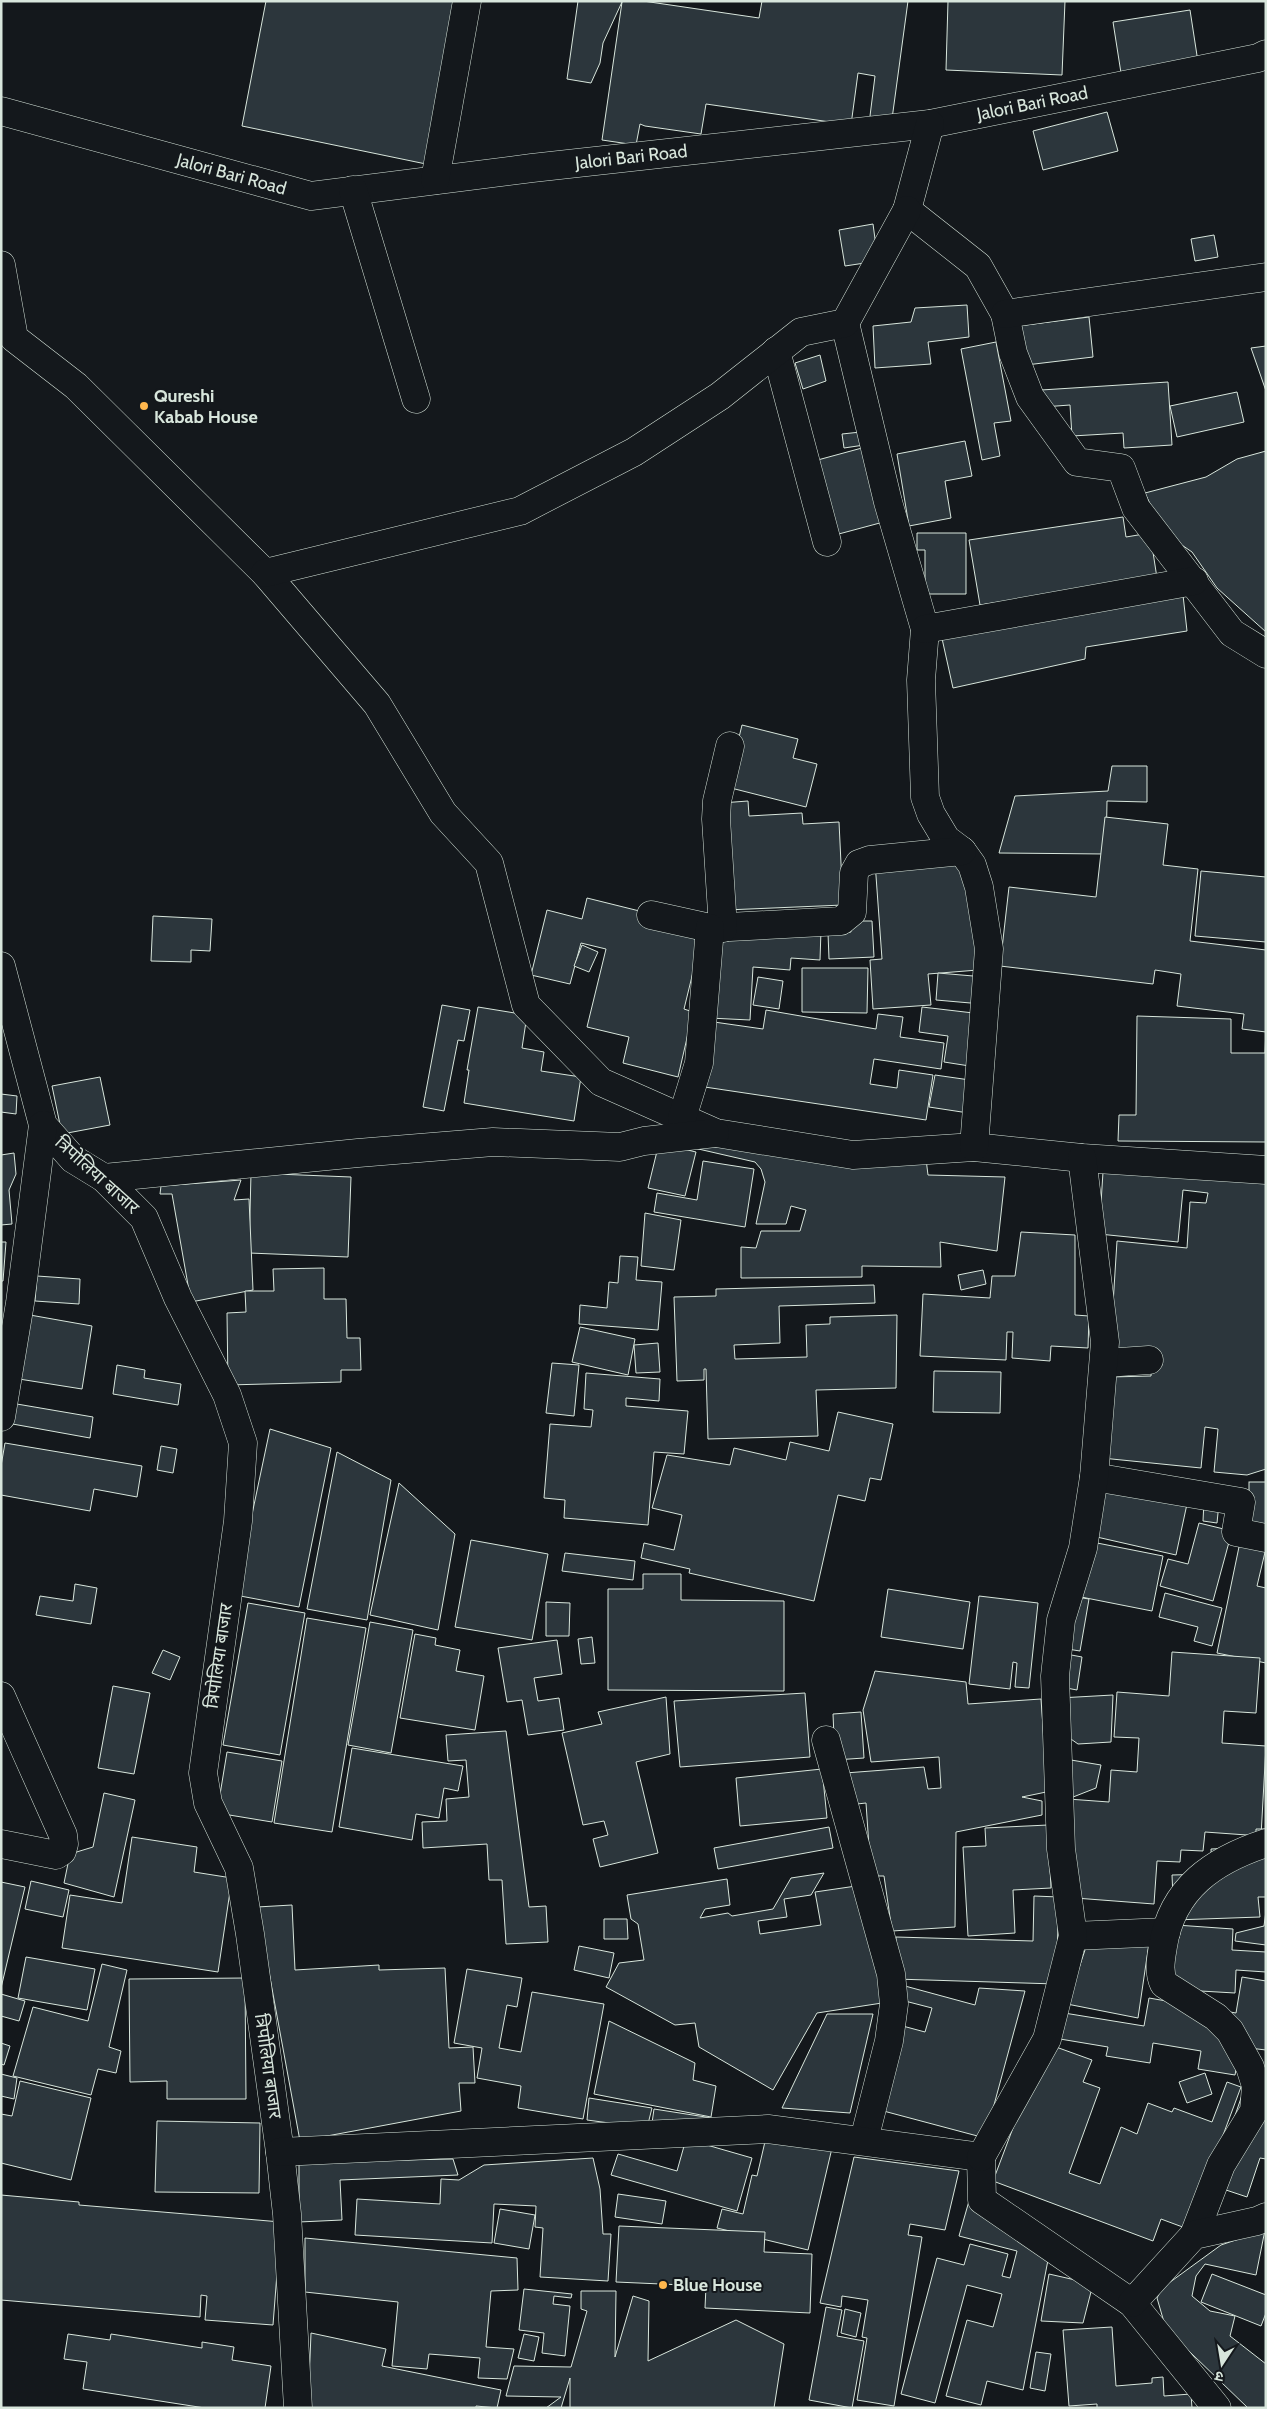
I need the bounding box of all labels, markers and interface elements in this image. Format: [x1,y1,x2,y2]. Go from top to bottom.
street label: Jalori Bari Road [974,82,1090,126]
street label: Jalori Bari Road [573,140,688,174]
street label: Jalori Bari Road [173,148,289,200]
place label: Qureshi Kabab House [154,385,258,428]
marker: Qureshi Kabab House [138,400,150,412]
street label: त्रिपोलिया बाजार [50,1131,144,1219]
street label: त्रिपोलिया बाजार [201,1601,237,1710]
street label: त्रिपोलिया बाजार [250,2012,286,2121]
place label: Blue House [673,2274,762,2296]
marker: Blue House [657,2279,669,2291]
north arrow [1197,2339,1247,2389]
text: उ [1213,2367,1225,2386]

